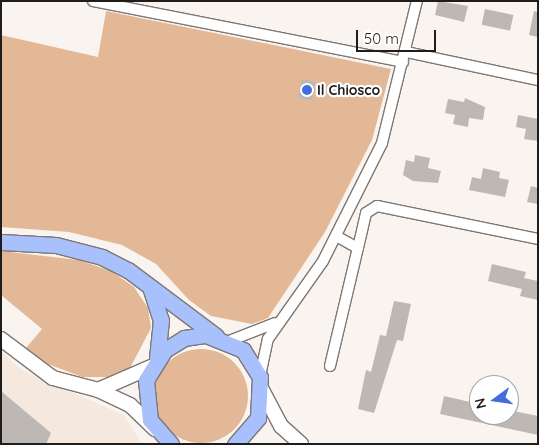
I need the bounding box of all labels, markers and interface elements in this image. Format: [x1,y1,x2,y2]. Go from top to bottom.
scale bar [359,20,439,52]
text: 50 m [364,29,399,48]
place label: Il Chiosco [317,82,380,98]
marker: Il Chiosco [301,84,313,96]
north arrow [469,375,519,425]
text: N [470,396,490,411]

